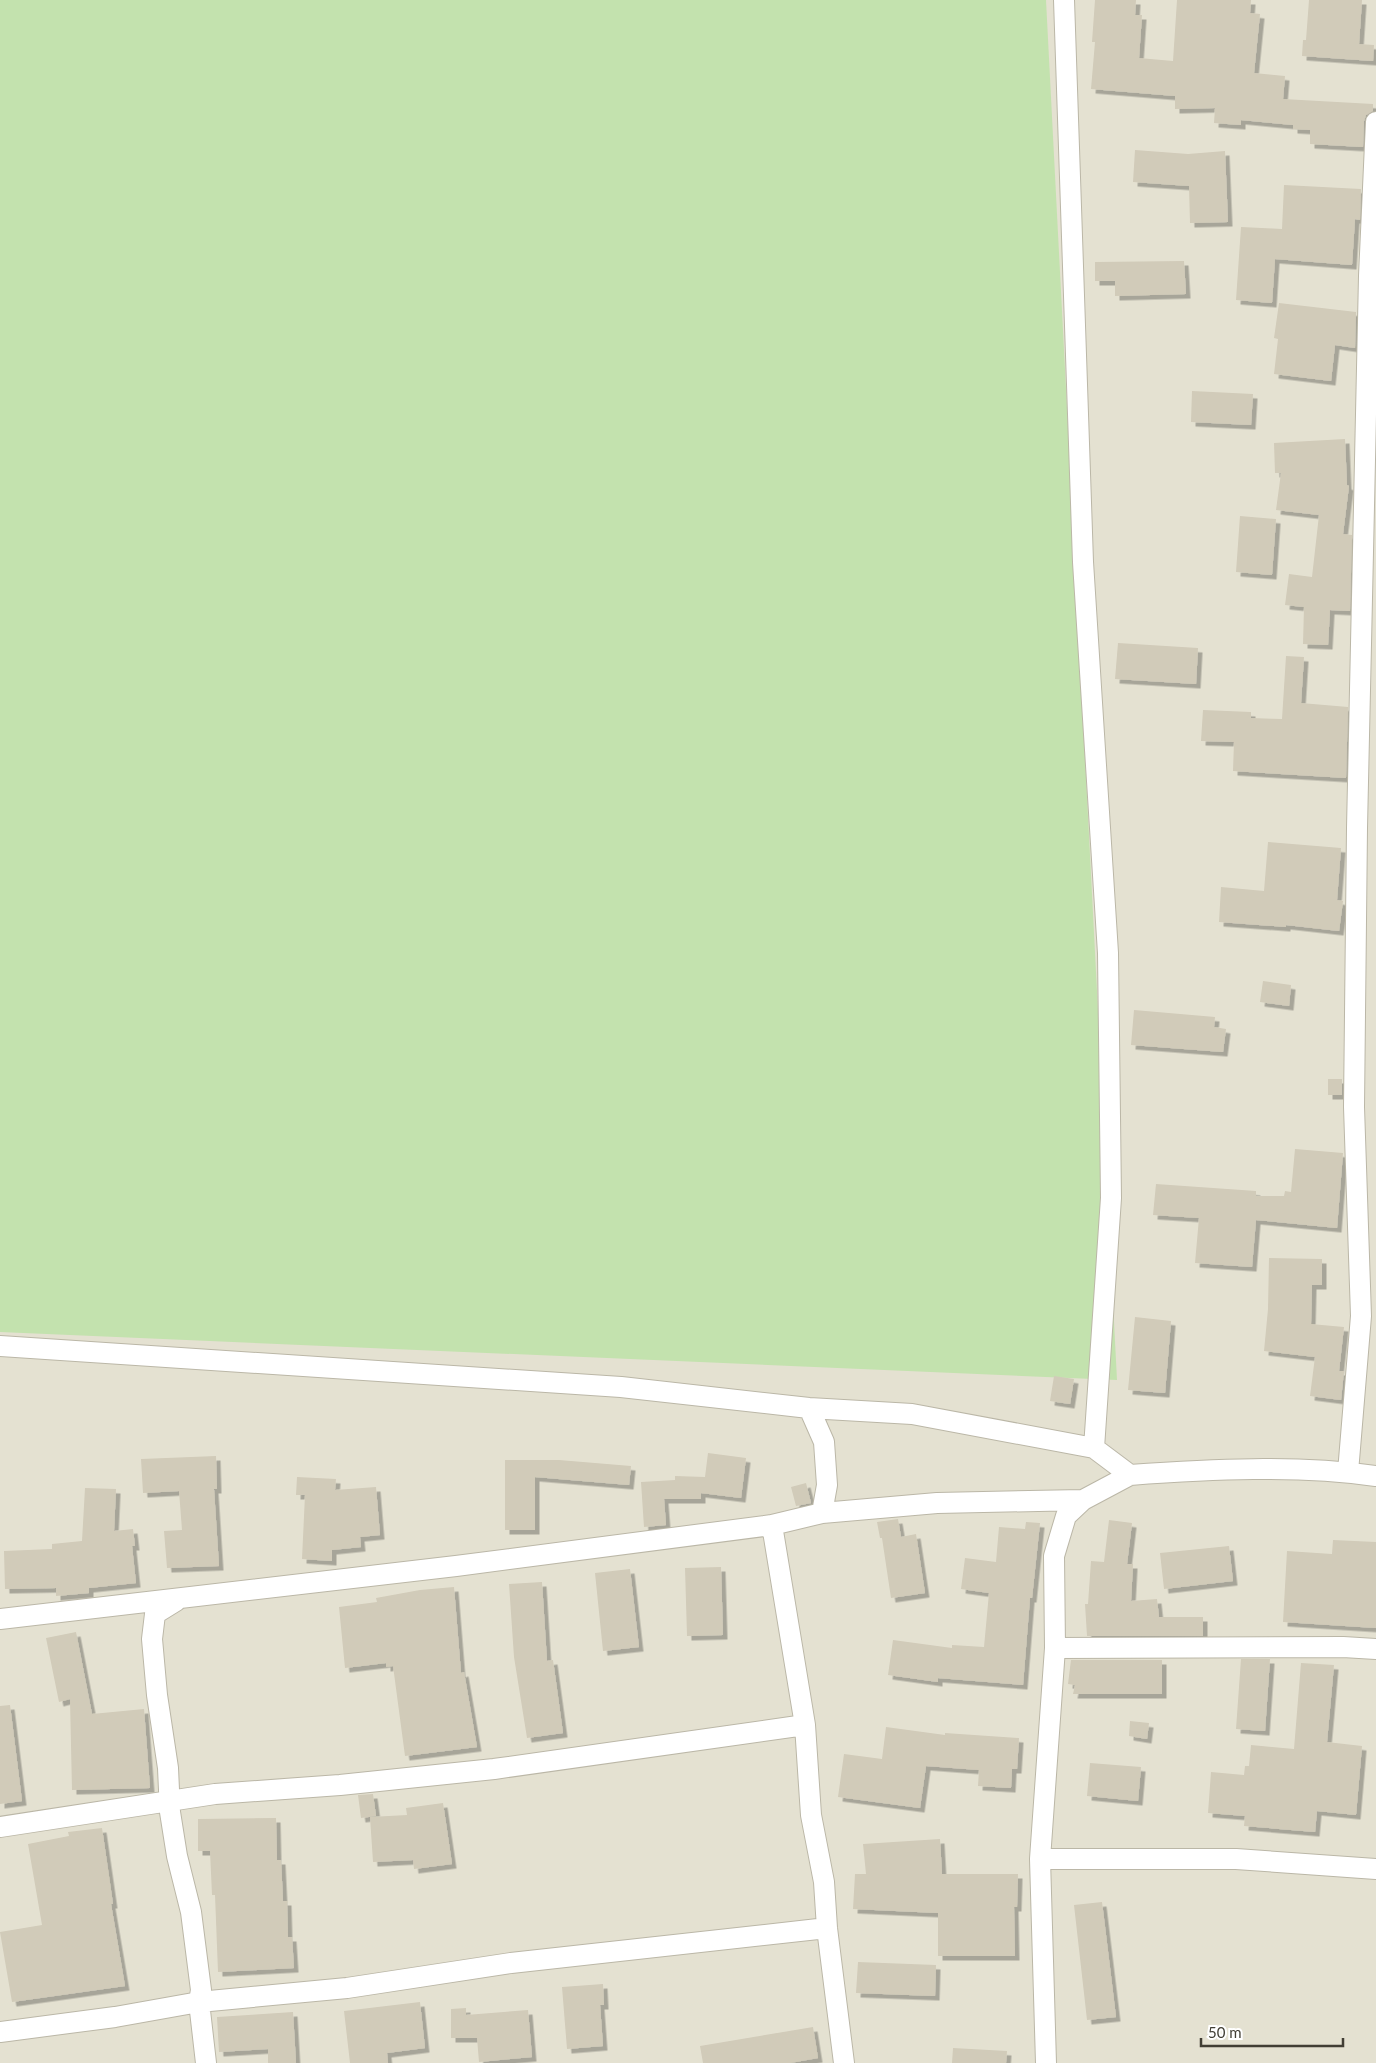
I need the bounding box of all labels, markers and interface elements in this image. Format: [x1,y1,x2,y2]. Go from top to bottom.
scale bar [1201,2016,1344,2048]
text: 50 m [1208,2023,1242,2041]

